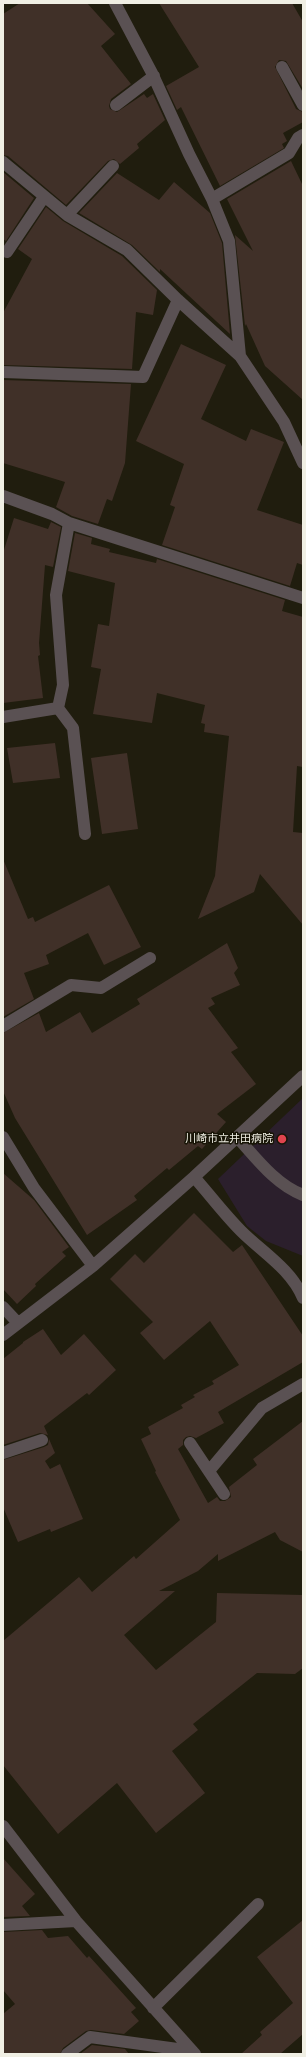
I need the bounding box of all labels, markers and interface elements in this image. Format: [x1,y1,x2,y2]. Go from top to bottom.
place label: 川崎市立井田病院 [185,1132,273,1146]
marker: 川崎市立井田病院 [276,1133,288,1145]

